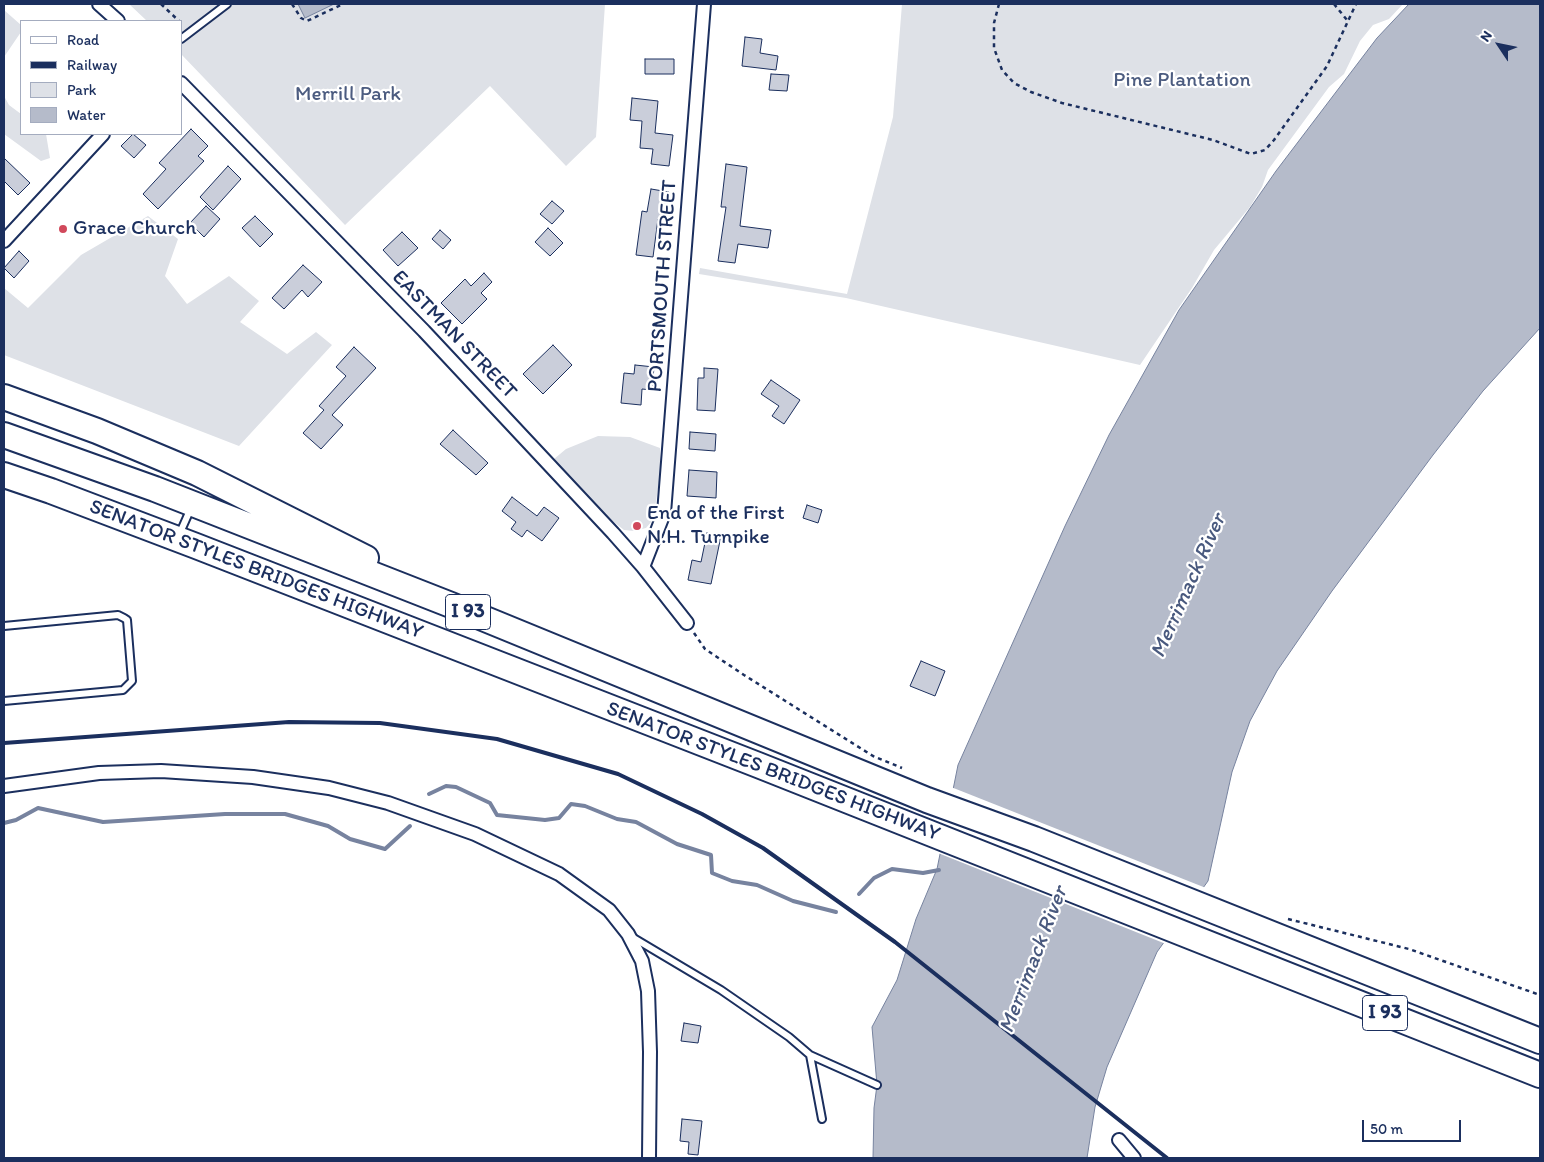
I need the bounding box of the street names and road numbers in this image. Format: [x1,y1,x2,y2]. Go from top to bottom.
street label: PORTSMOUTH STREET [643,179,683,393]
street label: EASTMAN STREET [386,265,522,405]
street label: SENATOR STYLES BRIDGES HIGHWAY [86,495,426,645]
road number: I 93 [446,594,490,630]
street label: SENATOR STYLES BRIDGES HIGHWAY [603,697,943,847]
road number: I 93 [1362,996,1408,1030]

